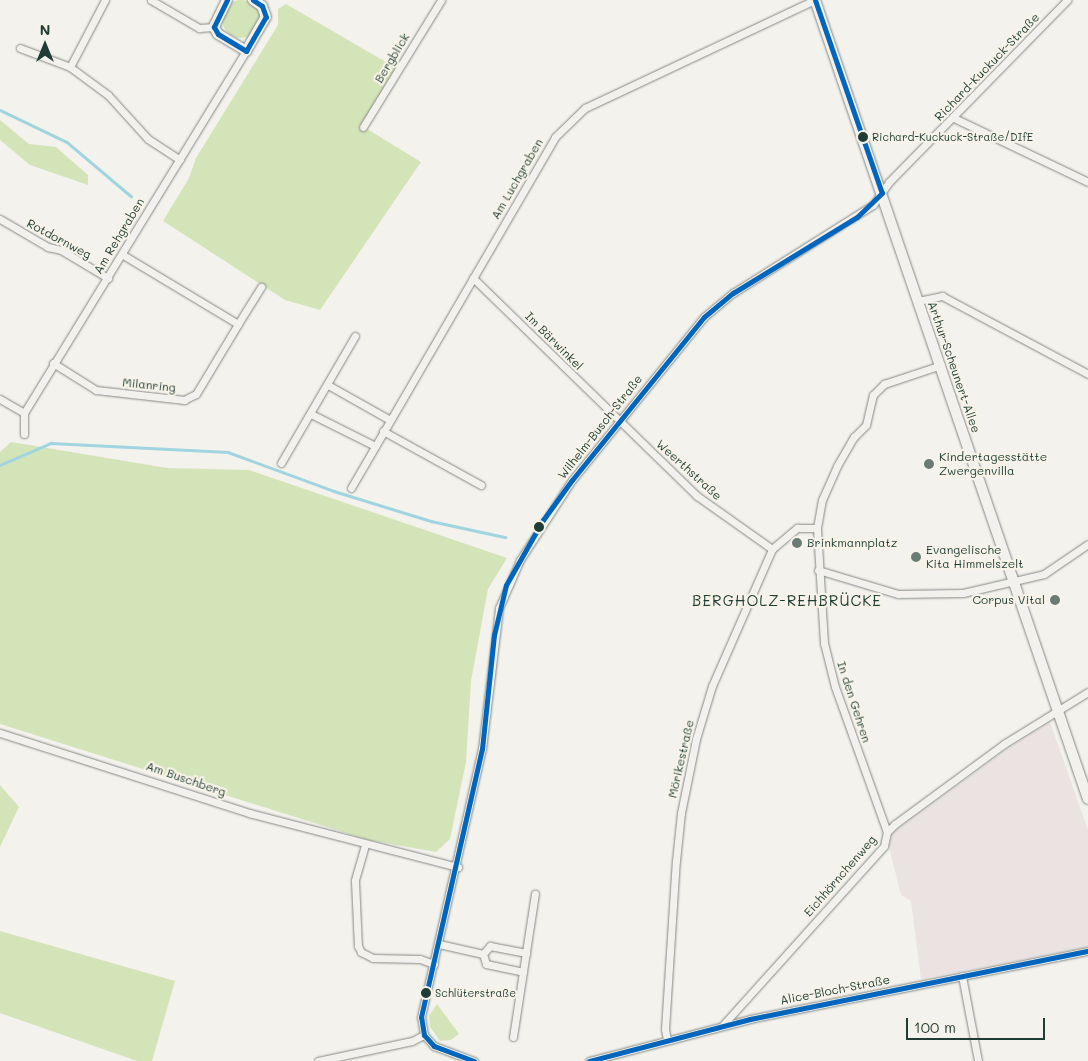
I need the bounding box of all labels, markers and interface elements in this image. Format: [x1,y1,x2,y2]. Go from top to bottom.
street label: Richard-Kuckuck-Straße [932,10,1042,124]
north arrow [20,20,70,70]
text: N [40,20,50,39]
street label: Bergblick [372,30,412,86]
place label: Richard-Kuckuck-Straße/DIfE [872,130,1033,144]
marker: Richard-Kuckuck-Straße/DIfE [858,132,868,142]
street label: Am Luchgraben [488,136,546,222]
street label: Am Rehgraben [91,196,147,276]
street label: Rotdornweg [24,216,94,262]
street label: Arthur-Scheunert-Allee [925,299,983,435]
street label: Im Bärwinkel [522,309,586,373]
street label: Wilhelm-Busch-Straße [555,372,645,482]
street label: Milanring [122,375,176,395]
street label: Weerthstraße [653,437,725,503]
place label: Kindertagesstätte Zwergenvilla [939,450,1047,478]
marker: Kindertagesstätte Zwergenvilla [923,458,935,470]
unlabelled marker [534,522,544,532]
place label: Brinkmannplatz [807,536,897,550]
marker: Brinkmannplatz [791,537,803,549]
place label: Evangelische Kita Himmelszelt [926,543,1024,571]
marker: Evangelische Kita Himmelszelt [910,551,922,563]
district label: BERGHOLZ-REHBRÜCKE [690,592,884,610]
place label: Corpus Vital [972,593,1045,607]
marker: Corpus Vital [1049,594,1061,606]
street label: In den Gehren [834,660,874,744]
street label: Mörikestraße [665,718,697,800]
street label: Am Buschberg [144,759,228,799]
street label: Eichhörnchenweg [801,833,879,919]
street label: Alice-Bloch-Straße [779,972,891,1008]
place label: Schlüterstraße [435,986,516,1000]
marker: Schlüterstraße [421,988,431,998]
scale bar [908,1008,1047,1040]
text: 100 m [914,1017,956,1037]

